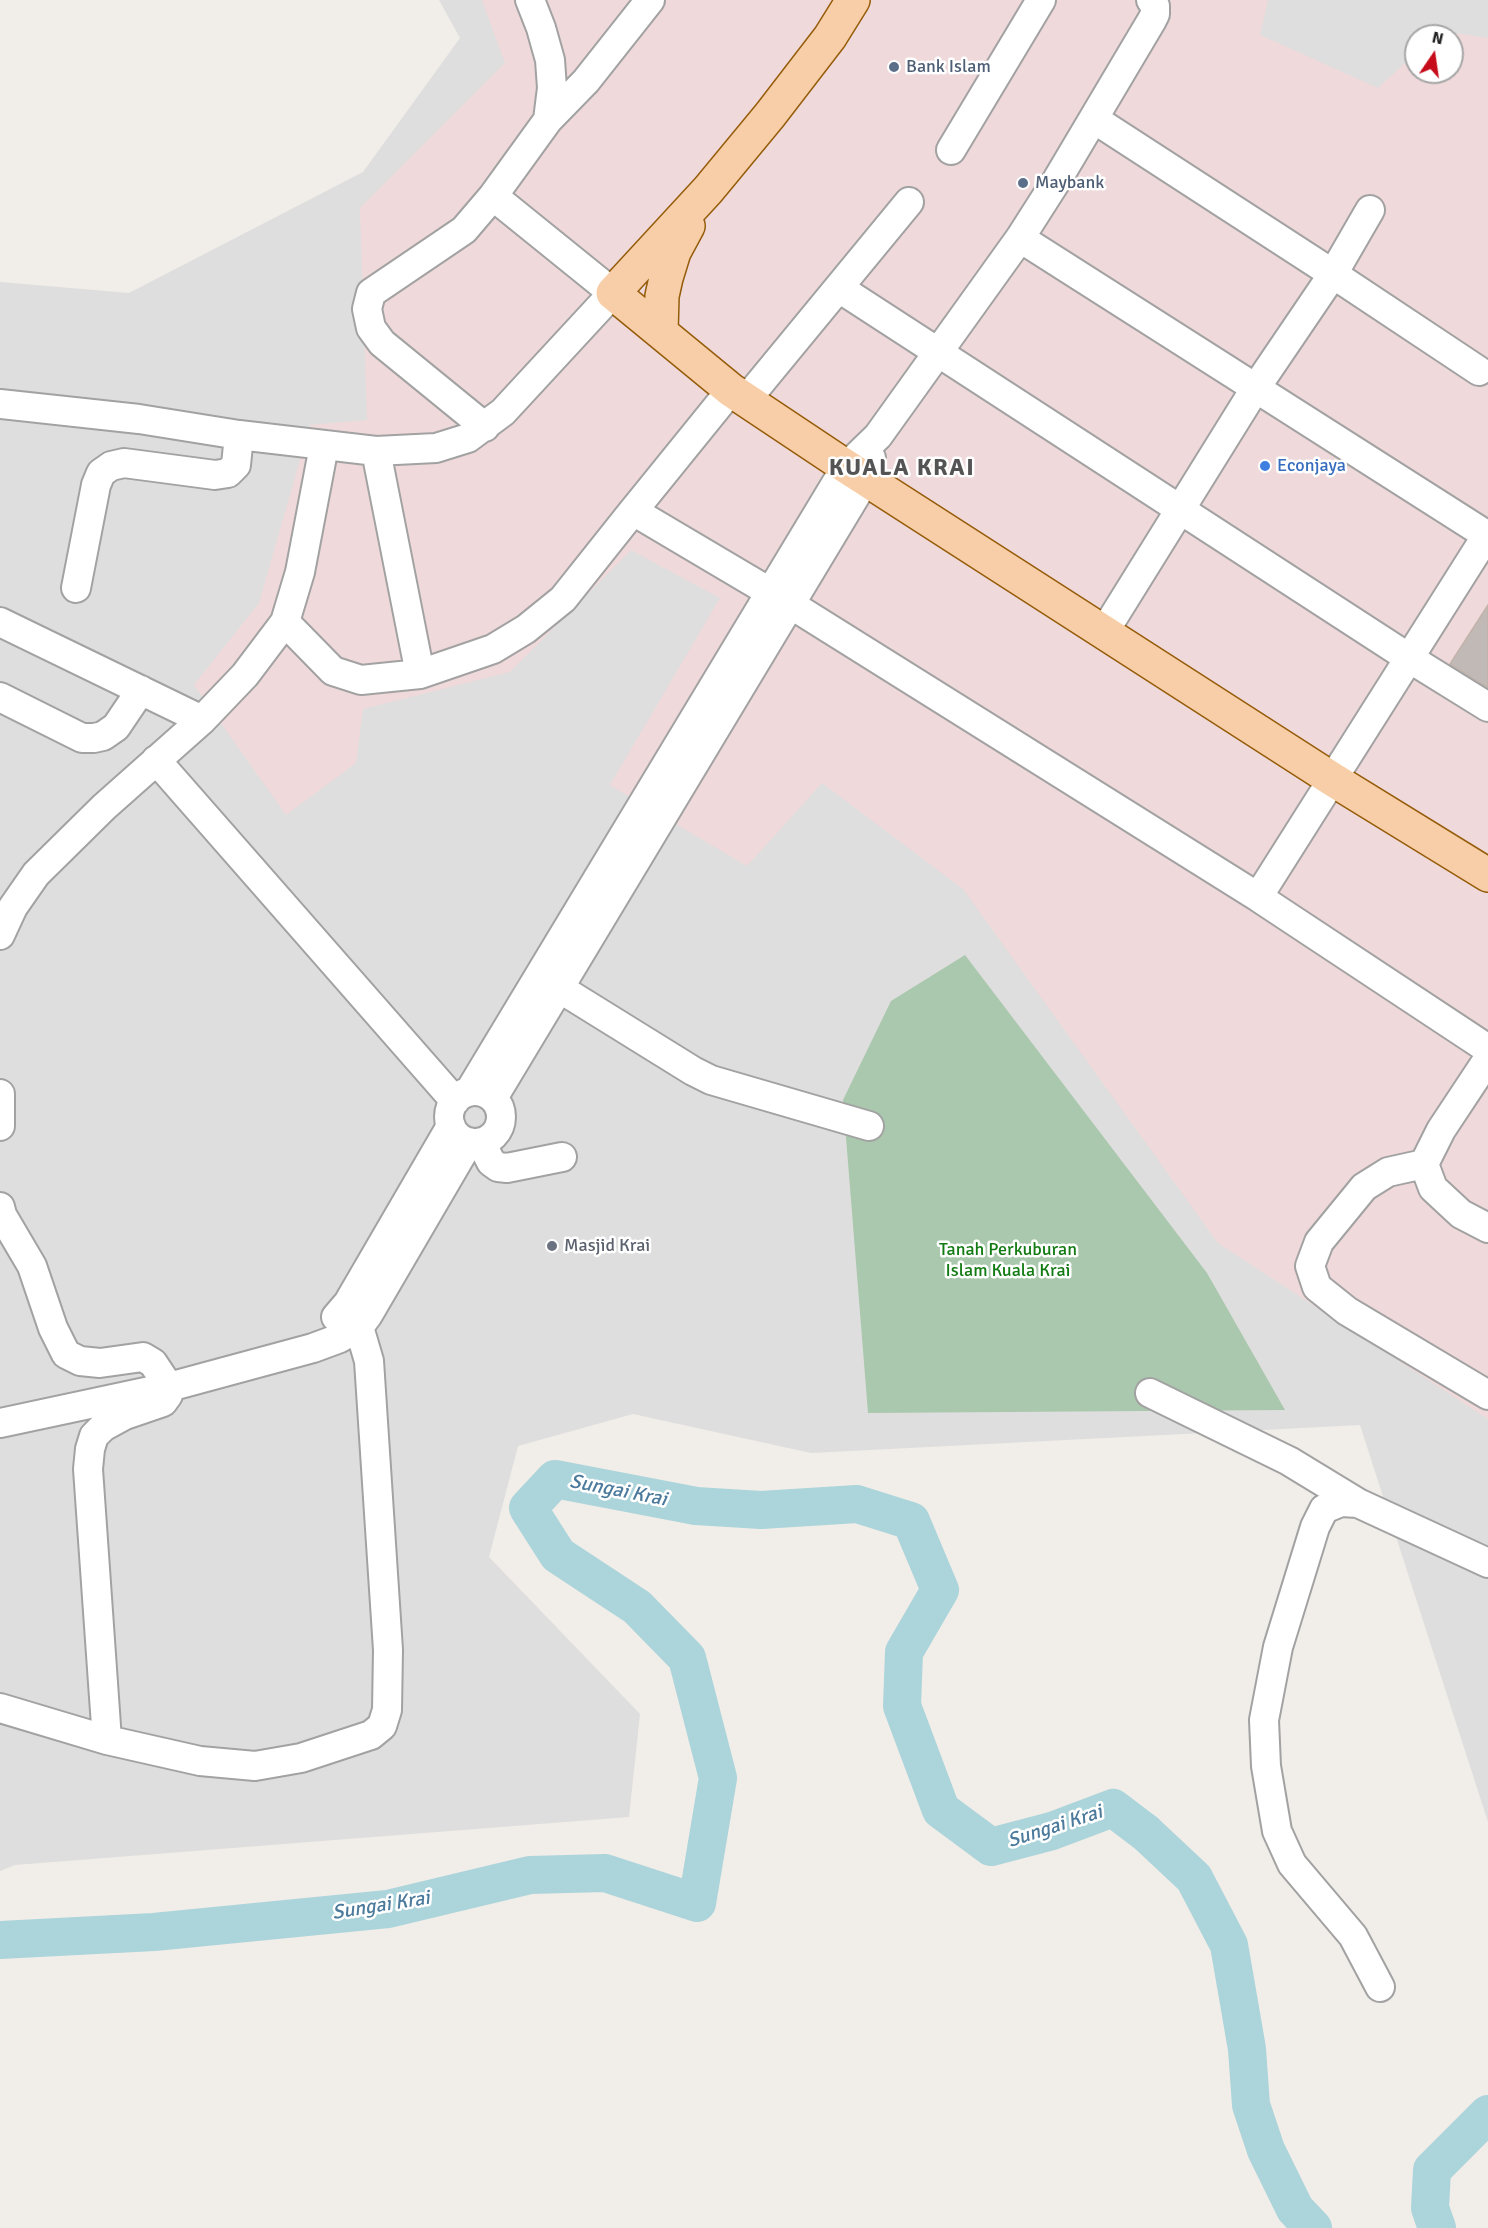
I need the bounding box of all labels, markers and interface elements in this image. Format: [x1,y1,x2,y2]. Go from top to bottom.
north arrow [1404,24,1464,84]
text: N [1430,27,1445,49]
place label: Bank Islam [906,56,991,78]
marker: Bank Islam [887,60,901,74]
place label: Maybank [1035,172,1104,194]
marker: Maybank [1016,176,1030,190]
district label: KUALA KRAI [829,455,975,483]
place label: Econjaya [1277,455,1346,477]
marker: Econjaya [1258,459,1272,473]
place label: Masjid Krai [564,1235,650,1257]
marker: Masjid Krai [545,1239,559,1253]
park label: Tanah Perkuburan Islam Kuala Krai [939,1239,1077,1282]
water label: Sungai Krai [567,1470,669,1512]
water label: Sungai Krai [1005,1800,1105,1854]
water label: Sungai Krai [331,1886,431,1926]

